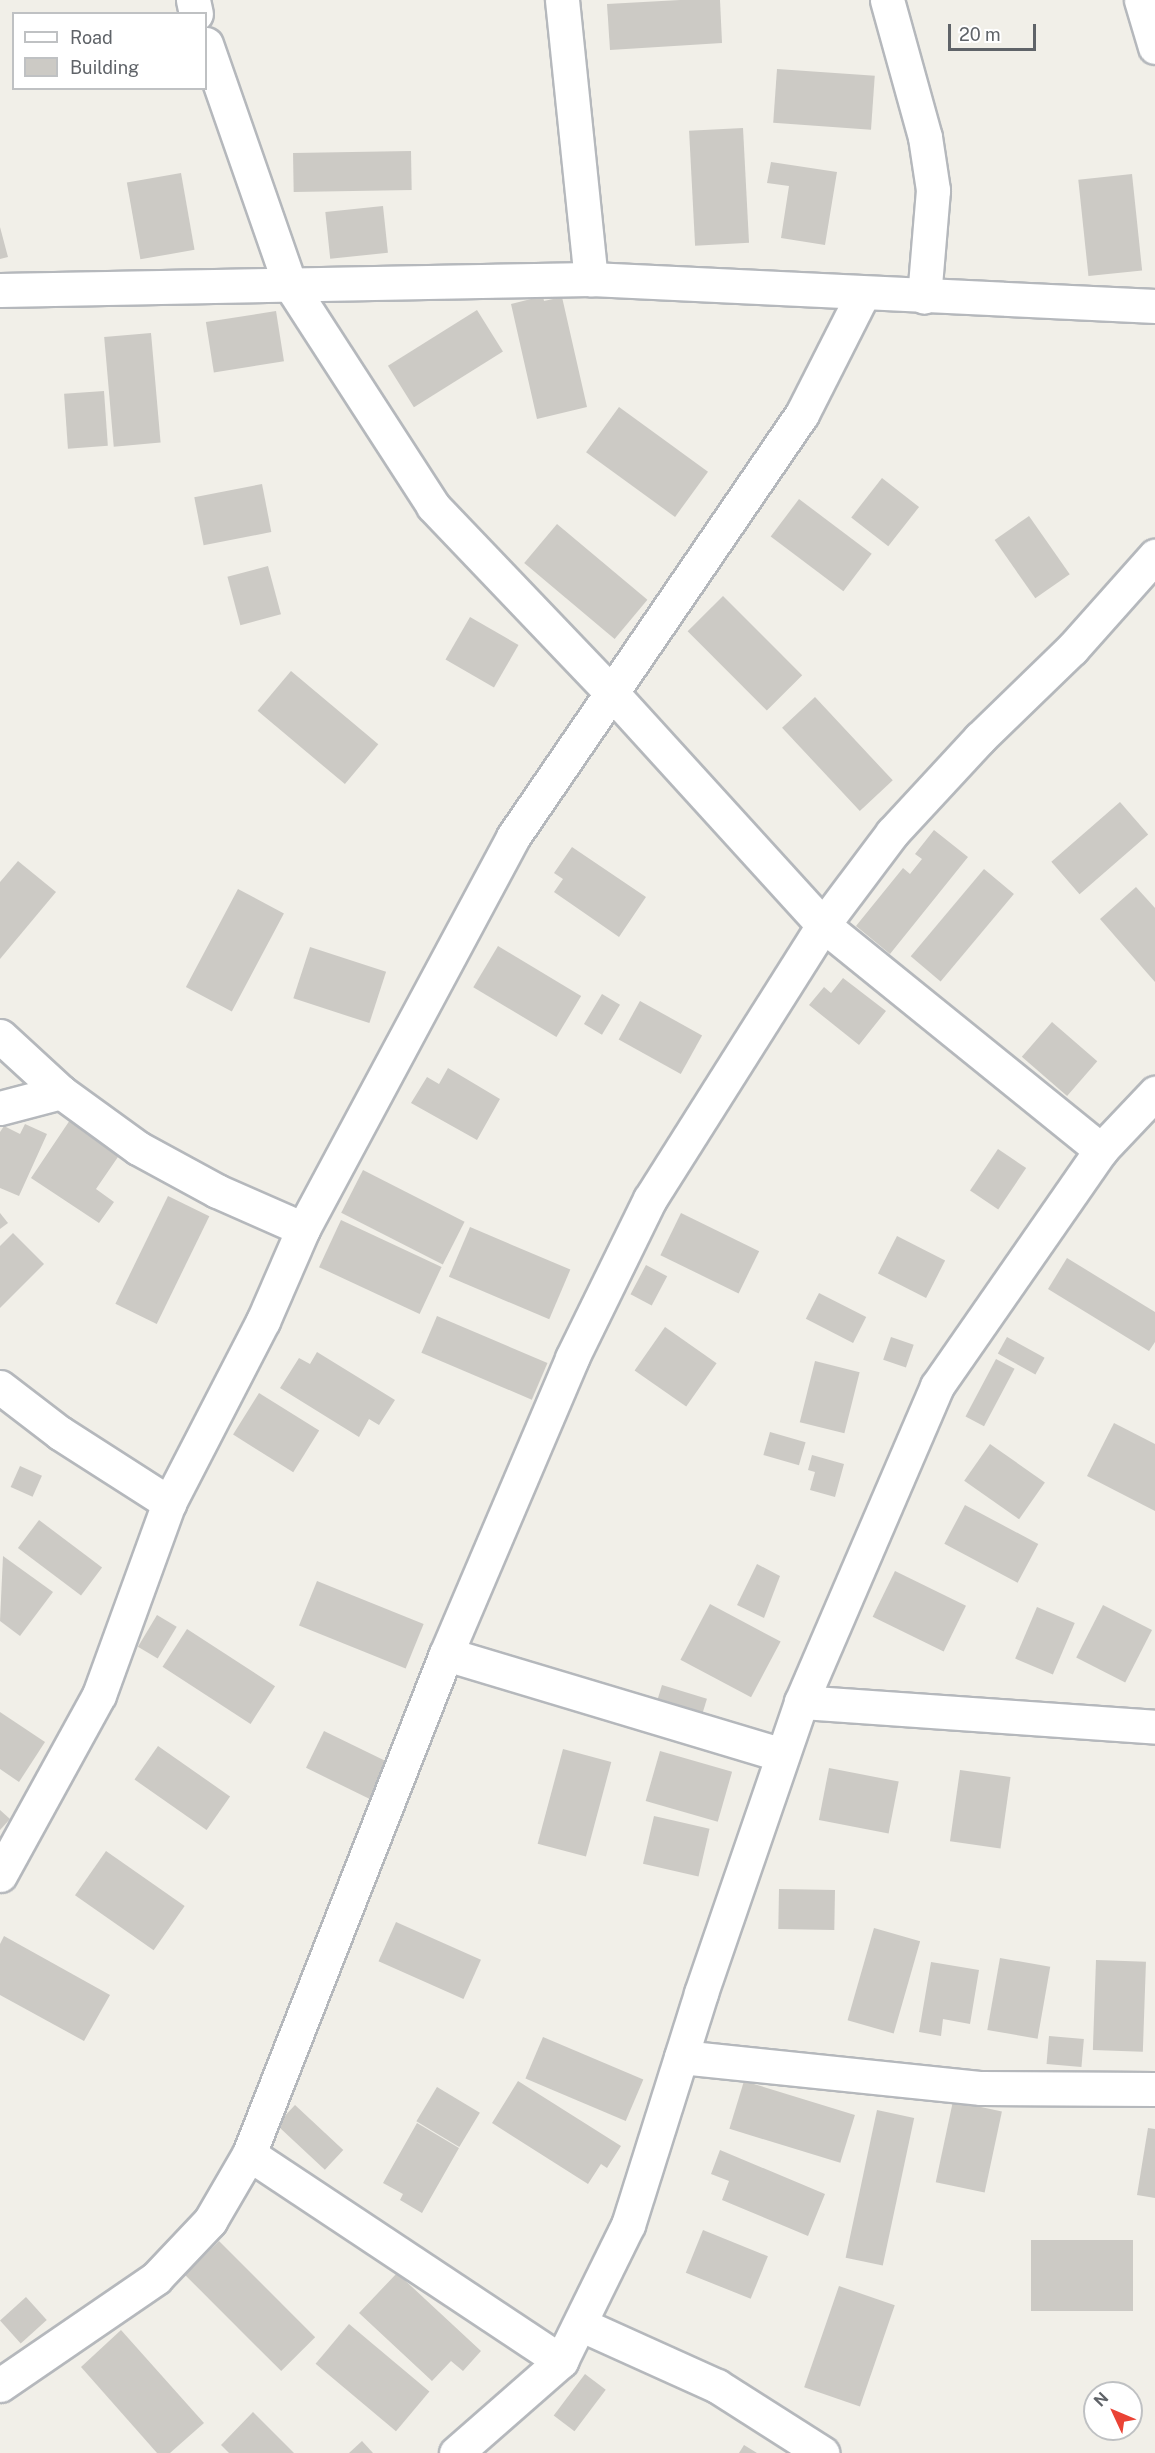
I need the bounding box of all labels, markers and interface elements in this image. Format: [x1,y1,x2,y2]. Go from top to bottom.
legend [12,12,207,90]
scale bar [951,12,1040,50]
text: 20 m [959,24,1001,45]
text: Road [70,27,113,48]
text: Building [70,57,139,78]
north arrow [1083,2381,1143,2441]
text: N [1090,2388,1112,2411]

